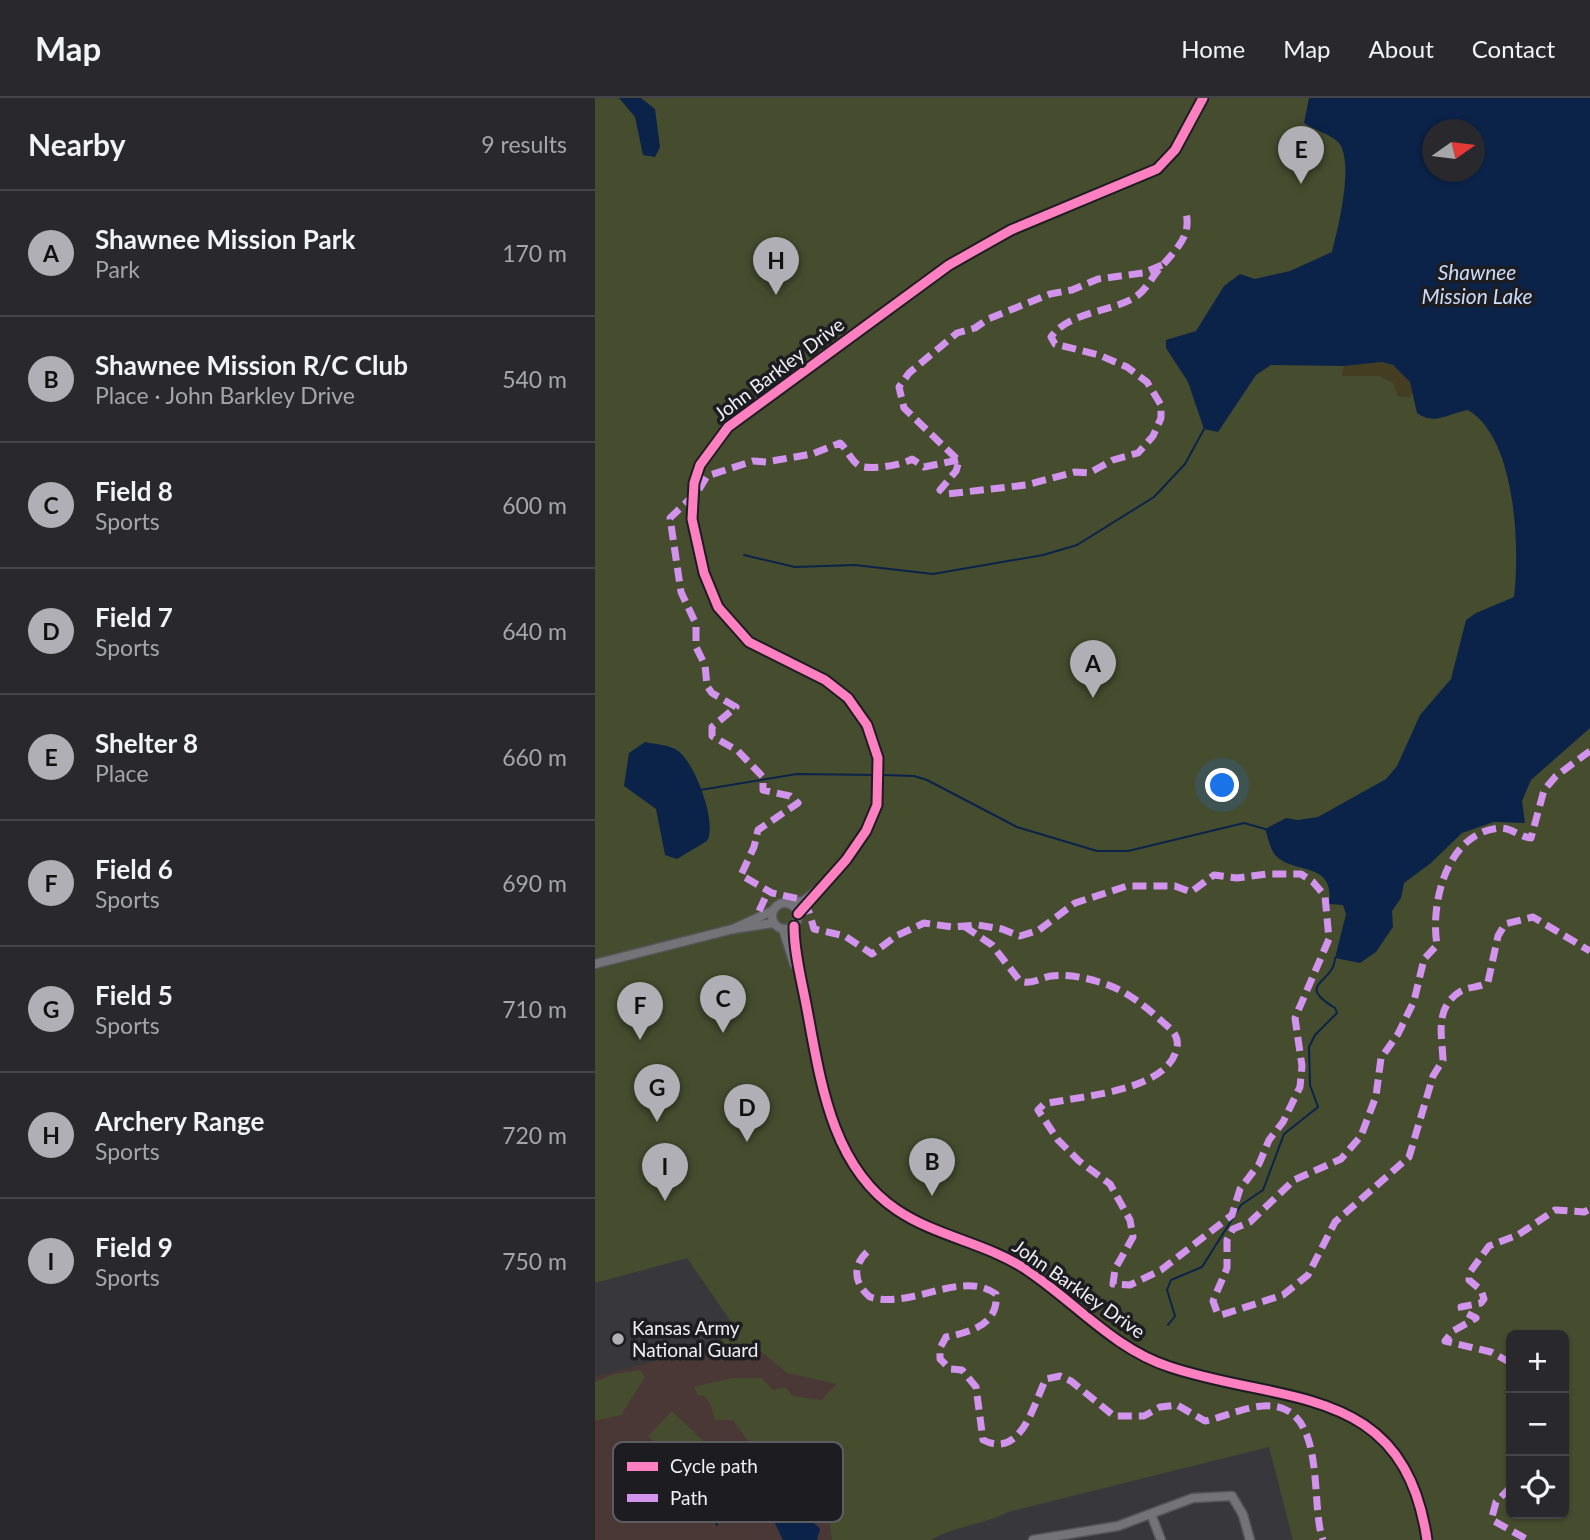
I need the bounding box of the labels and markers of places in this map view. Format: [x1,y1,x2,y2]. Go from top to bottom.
pin: E [1278,126,1324,184]
pin: H [753,237,799,295]
pin: A [1070,640,1116,698]
pin: C [700,975,746,1033]
pin: F [617,982,663,1040]
pin: G [634,1064,680,1122]
pin: D [724,1084,770,1142]
pin: B [909,1138,955,1196]
pin: I [642,1143,688,1201]
place label: Kansas Army National Guard [632,1316,758,1361]
marker: Kansas Army National Guard [610,1331,626,1347]

